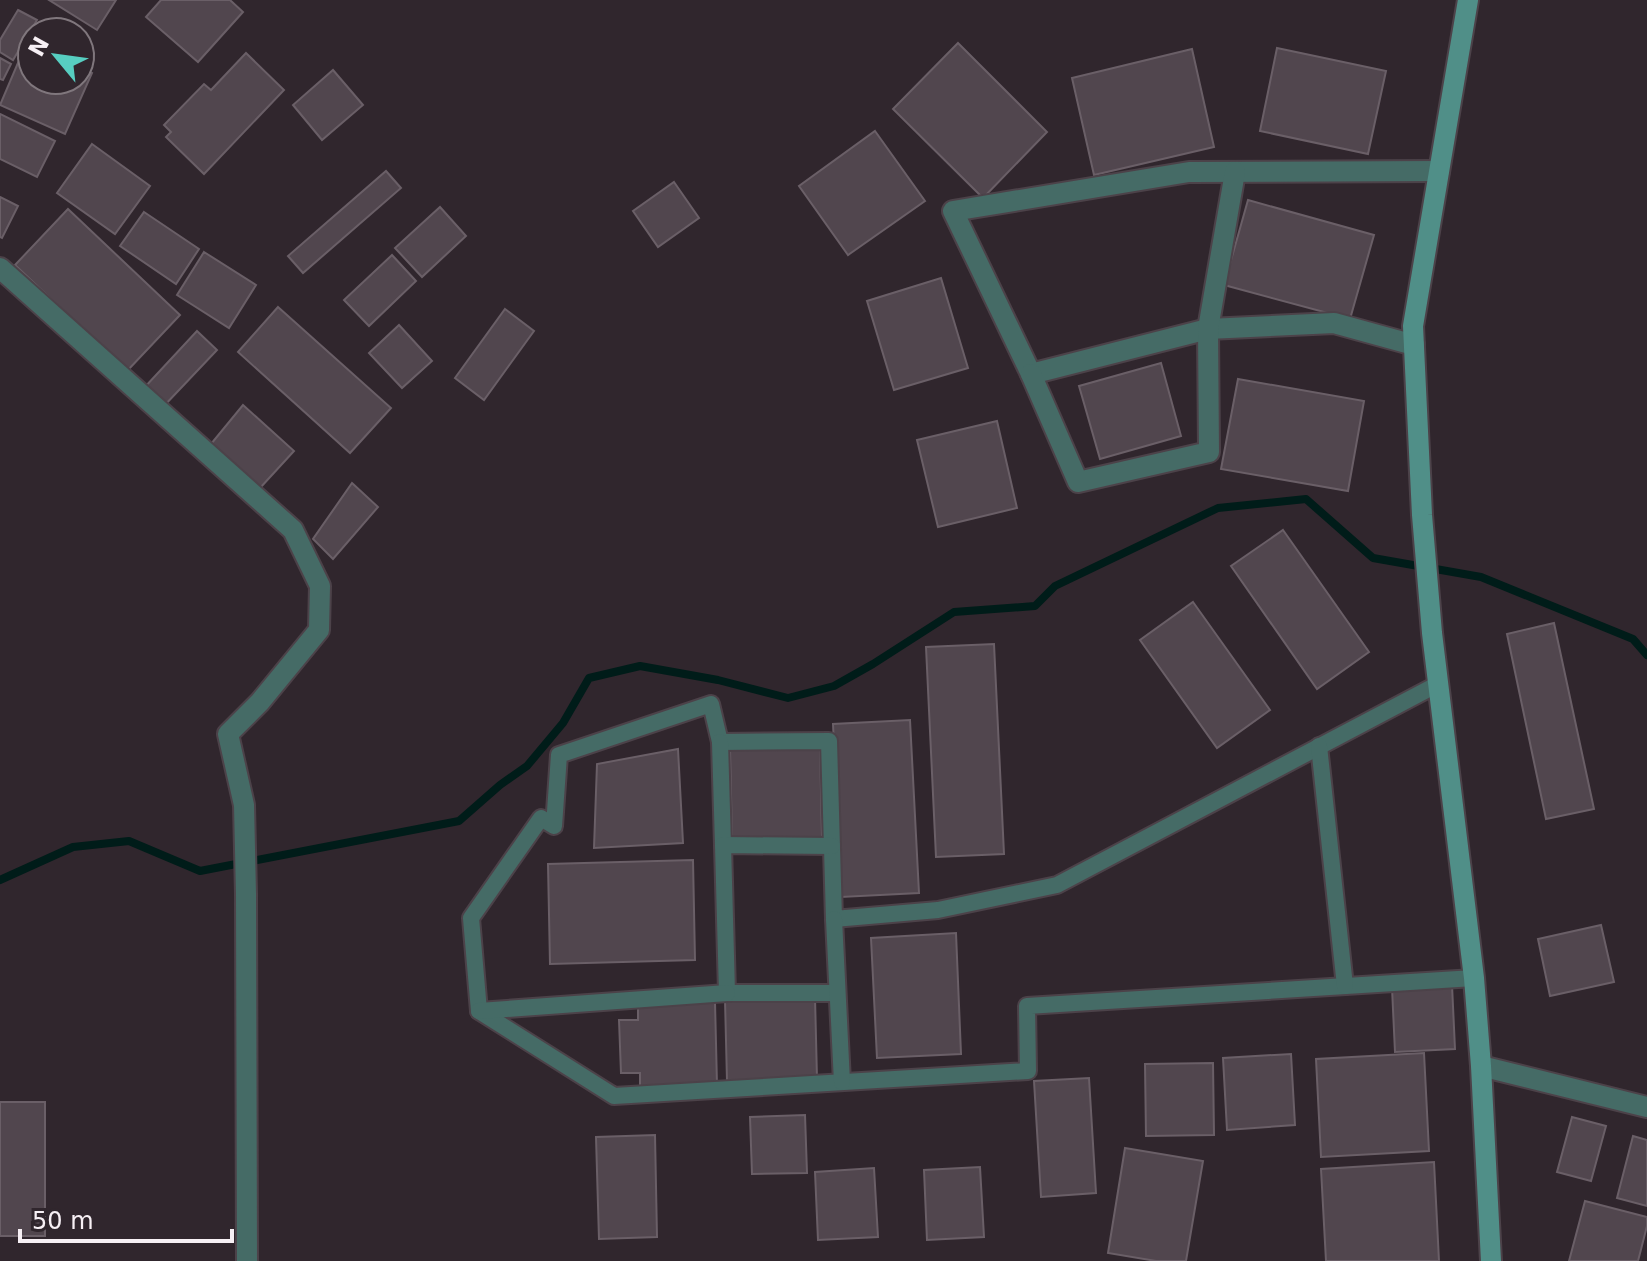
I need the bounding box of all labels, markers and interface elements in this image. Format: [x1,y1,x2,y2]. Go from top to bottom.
north arrow [16,16,96,96]
text: N [24,32,54,61]
scale bar [20,1193,232,1243]
text: 50 m [32,1207,94,1235]

